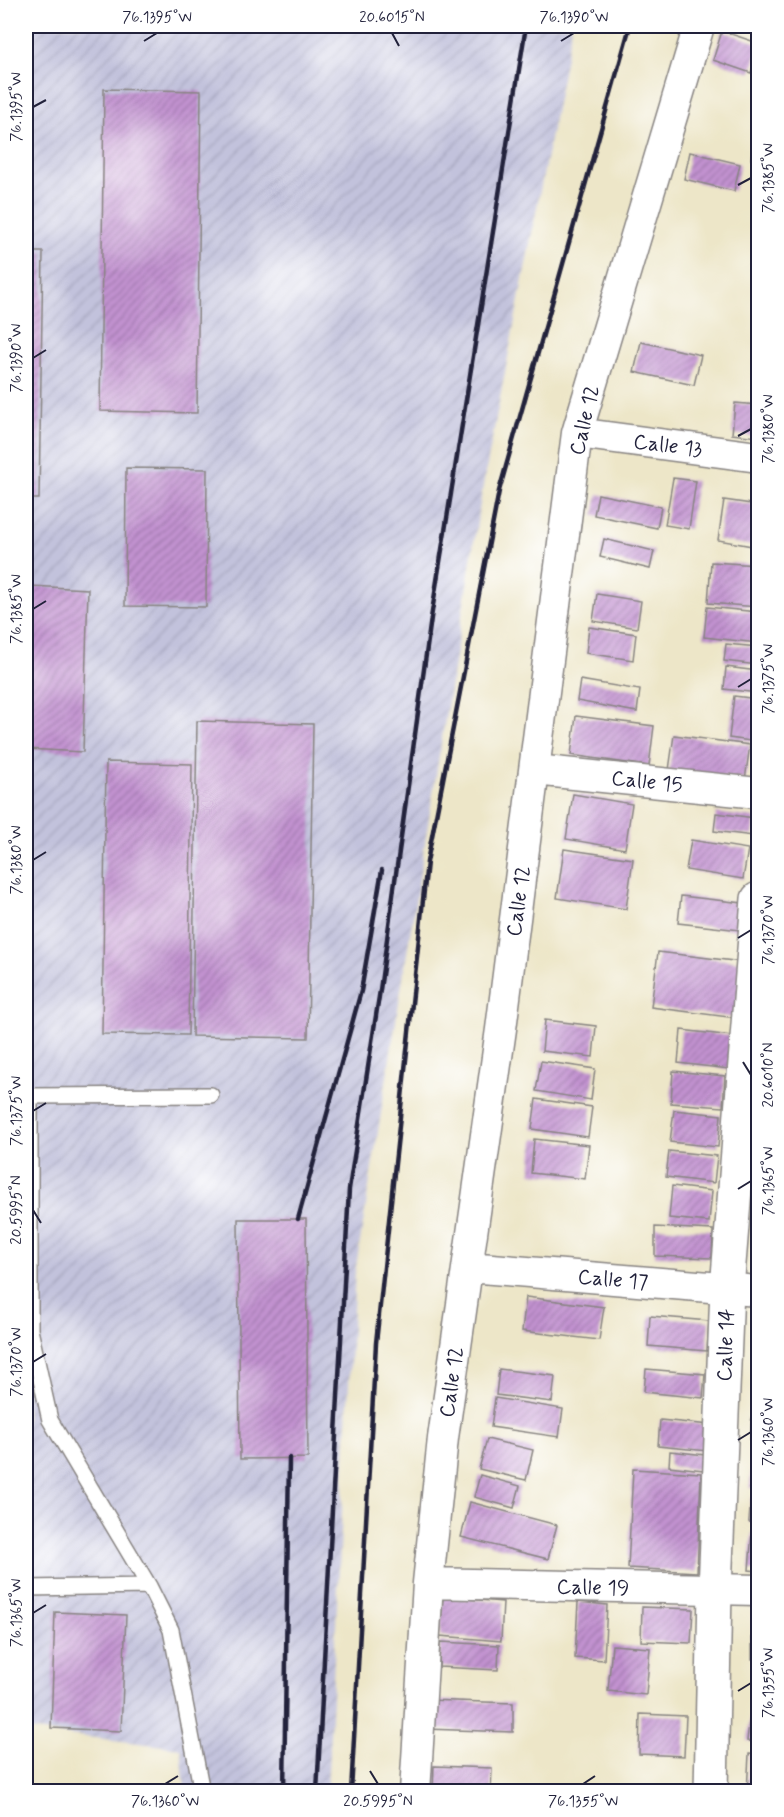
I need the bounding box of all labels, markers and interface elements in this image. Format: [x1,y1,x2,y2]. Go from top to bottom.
text: 76.1395°W [122,8,192,28]
text: 20.6015°N [359,8,425,28]
text: 76.1390°W [540,8,608,28]
text: 76.1395°W [7,72,27,142]
text: 76.1385°W [759,143,779,213]
text: 76.1390°W [7,324,27,392]
street label: Calle 12 [563,382,607,458]
text: 76.1380°W [759,394,779,464]
street label: Calle 13 [632,428,704,464]
text: 76.1385°W [7,574,27,644]
text: 76.1375°W [759,644,779,714]
street label: Calle 15 [610,764,684,800]
text: 76.1380°W [7,825,27,895]
street label: Calle 12 [500,864,538,938]
text: 76.1370°W [759,895,779,965]
text: 20.6010°N [759,1042,779,1108]
text: 76.1375°W [7,1076,27,1146]
text: 76.1365°W [759,1147,779,1215]
text: 20.5995°N [7,1175,27,1245]
street label: Calle 17 [576,1263,649,1297]
street label: Calle 14 [711,1308,741,1382]
text: 76.1370°W [7,1327,27,1397]
street label: Calle 12 [433,1345,471,1419]
text: 76.1360°W [759,1398,779,1466]
street label: Calle 19 [556,1573,630,1603]
text: 76.1365°W [7,1579,27,1647]
text: 76.1355°W [759,1648,779,1718]
text: 76.1360°W [131,1792,199,1812]
text: 20.5995°N [343,1792,413,1812]
text: 76.1355°W [548,1792,618,1812]

